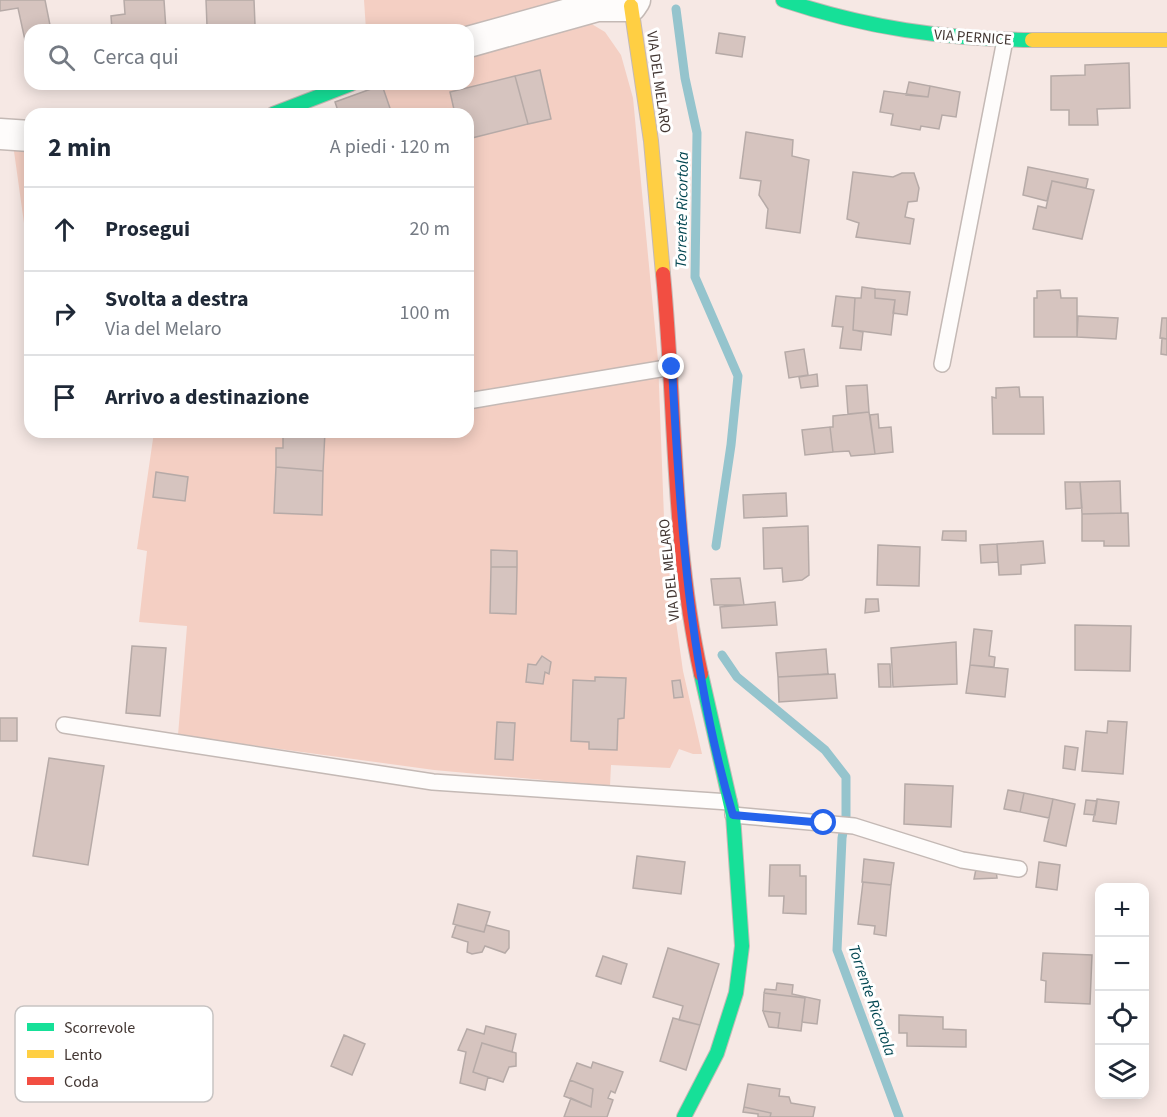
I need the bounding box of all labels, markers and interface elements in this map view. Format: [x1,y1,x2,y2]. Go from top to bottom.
search box [24,24,474,90]
street label: VIA PERNICE [933,24,1013,51]
street label: VIA DEL MELARO [641,30,676,135]
icon: search [45,41,78,74]
text: Cerca qui [93,41,179,73]
text: 2 min [48,129,111,166]
text: A piedi · 120 m [330,133,450,161]
water label: Torrente Ricortola [670,151,694,269]
icon: ahead [48,213,81,246]
text: Prosegui [105,213,190,245]
text: 20 m [410,215,450,243]
text: Svolta a destra [105,283,249,315]
icon: right [48,297,81,330]
text: 100 m [400,299,450,327]
text: Via del Melaro [105,315,222,343]
route end [658,353,684,379]
icon: arrive [48,381,81,414]
text: Arrivo a destinazione [105,381,310,413]
street label: VIA DEL MELARO [654,518,685,622]
route start [810,809,836,835]
map controls [1095,883,1149,1099]
button: + [1095,883,1149,937]
button: − [1095,937,1149,991]
water label: Torrente Ricortola [843,941,902,1060]
button: locate [1095,991,1149,1045]
legend [15,1006,213,1102]
text: Scorrevole [64,1017,135,1039]
text: Lento [64,1044,102,1066]
button: layers [1095,1045,1149,1099]
text: Coda [64,1071,99,1093]

